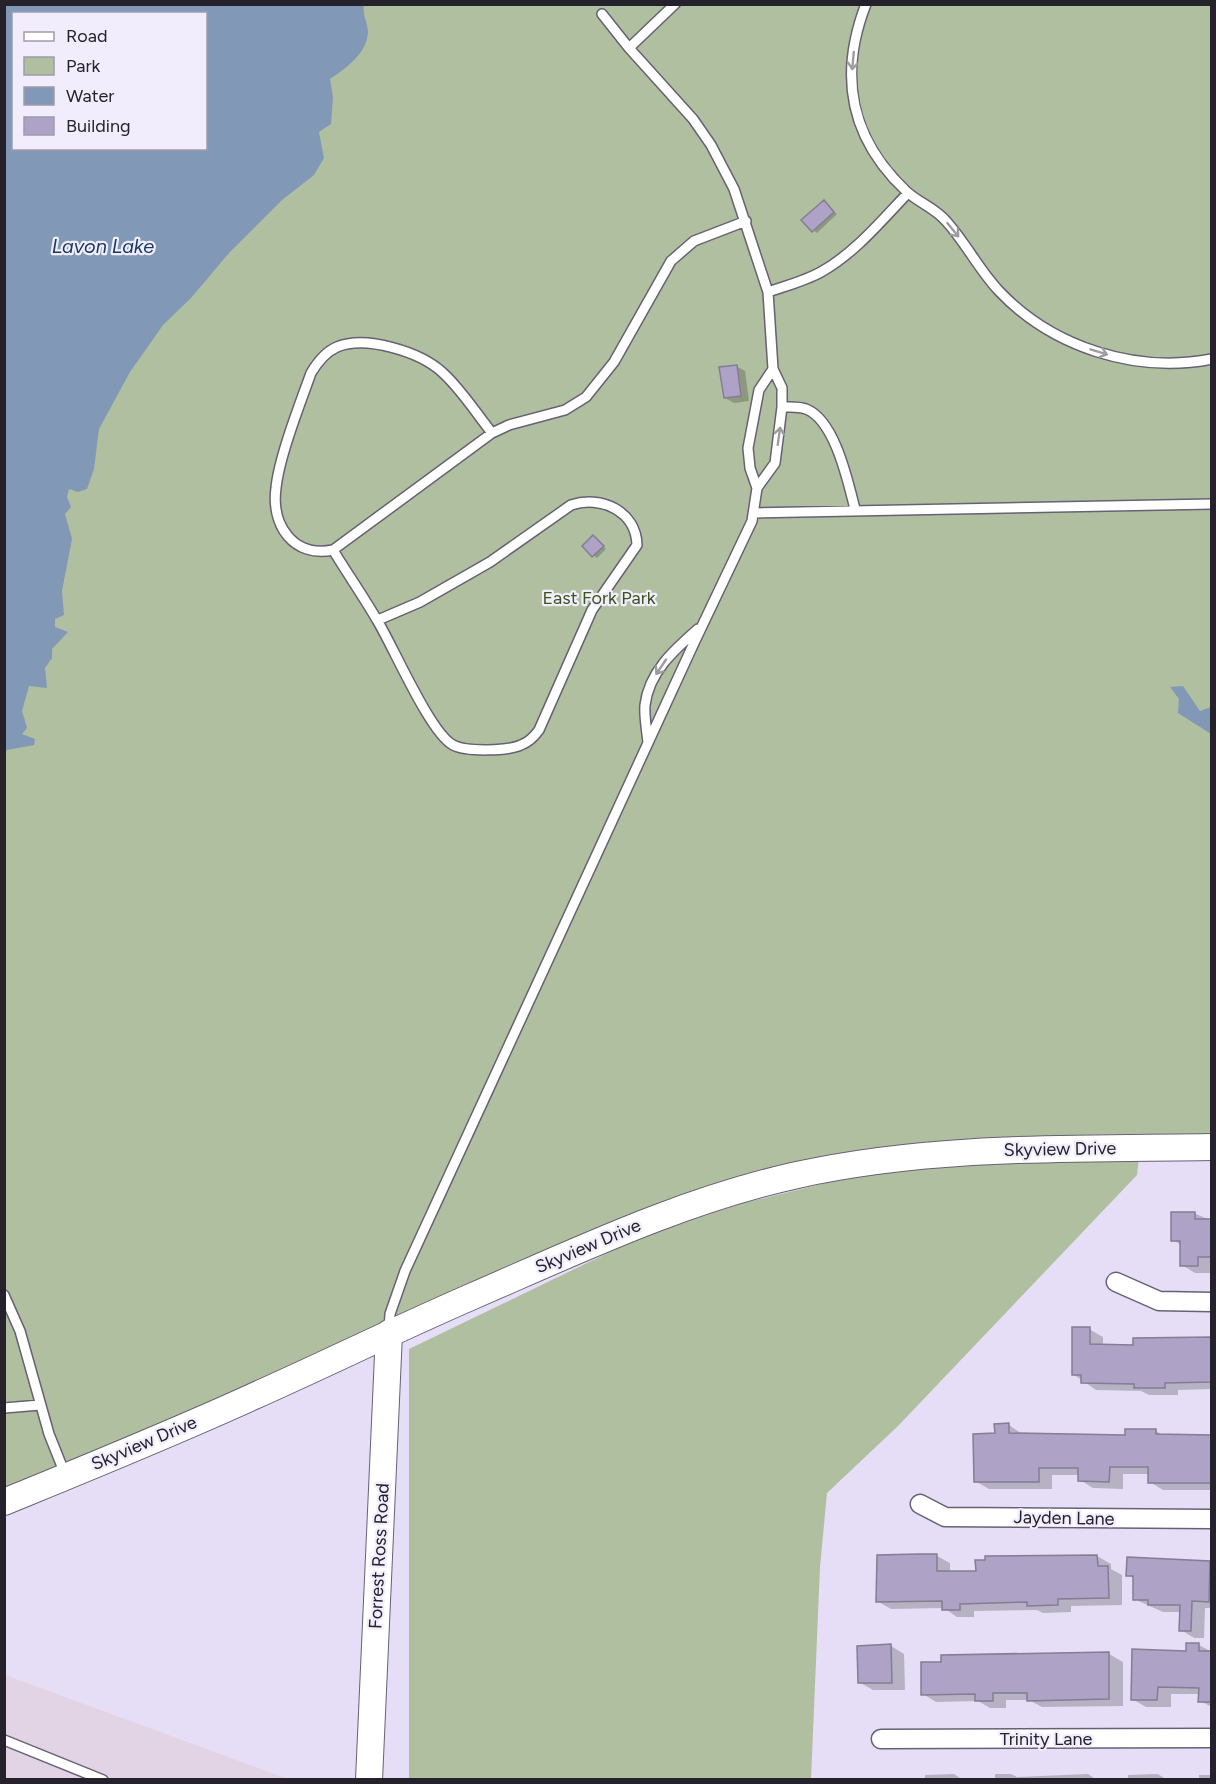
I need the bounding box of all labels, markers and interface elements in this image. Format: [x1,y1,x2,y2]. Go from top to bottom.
legend [12,12,207,150]
text: Road [66,25,107,47]
one-way arrow [847,51,858,71]
text: Park [66,55,101,77]
text: Water [66,85,114,107]
text: Building [66,115,131,137]
one-way arrow [947,222,960,238]
water label: Lavon Lake [52,234,154,258]
one-way arrow [1089,347,1108,358]
one-way arrow [774,426,785,446]
park label: East Fork Park [542,587,656,609]
one-way arrow [655,658,667,675]
street label: Skyview Drive [1004,1137,1117,1161]
street label: Skyview Drive [532,1214,644,1278]
street label: Skyview Drive [88,1411,200,1475]
street label: Forrest Ross Road [364,1482,394,1630]
street label: Jayden Lane [1013,1506,1115,1530]
street label: Trinity Lane [1000,1728,1093,1750]

